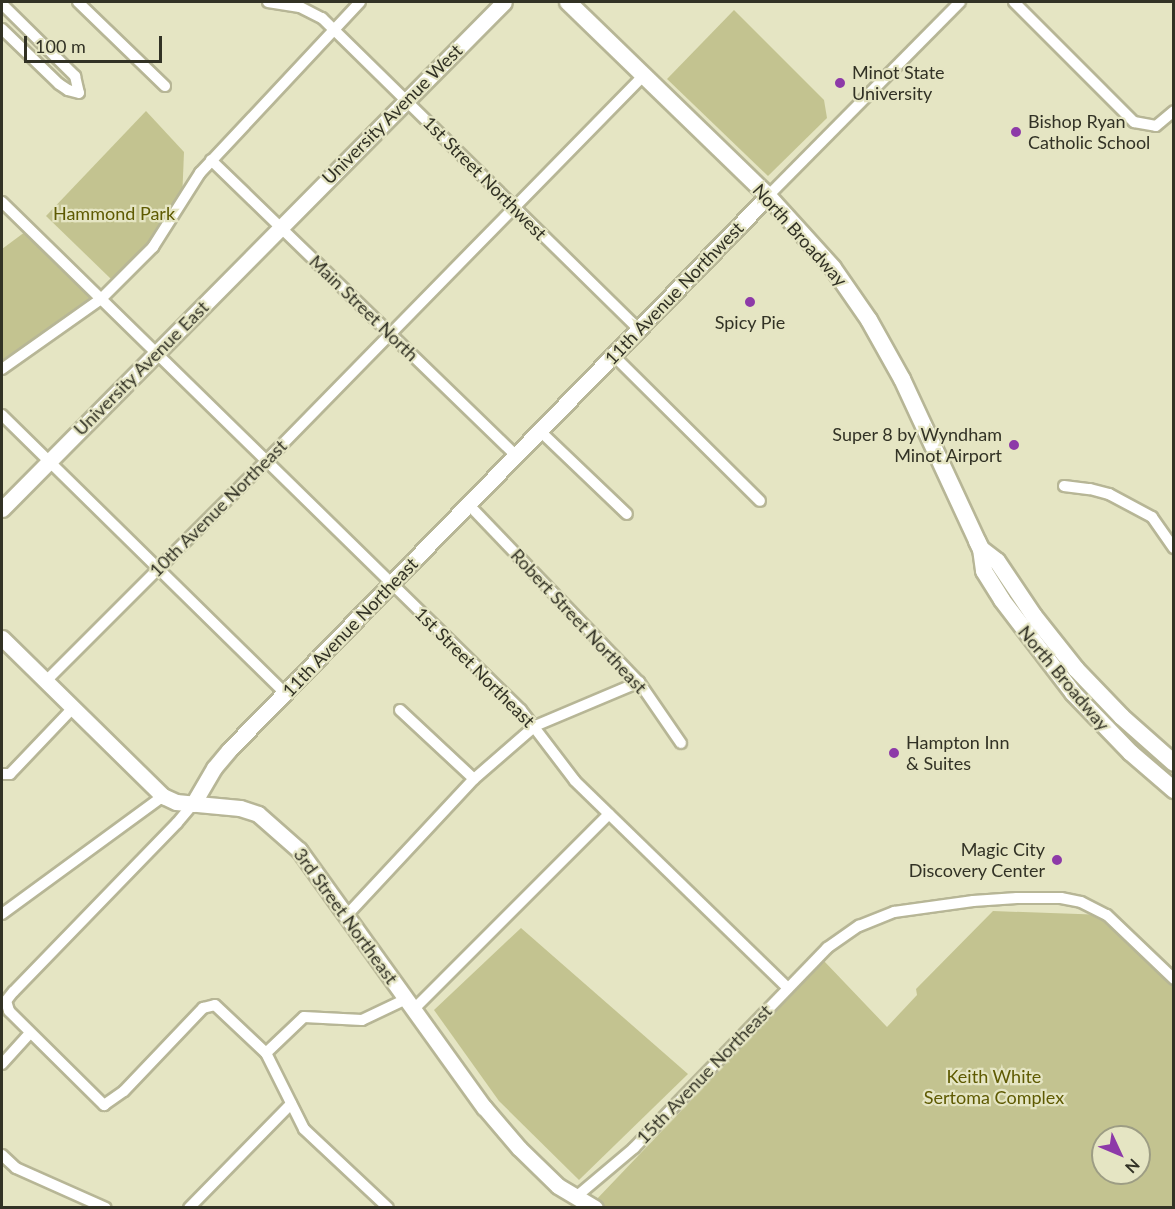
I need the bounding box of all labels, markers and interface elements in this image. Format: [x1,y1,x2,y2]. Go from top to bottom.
scale bar [27,24,165,62]
text: 100 m [35,35,86,57]
street label: University Avenue West [317,39,467,189]
place label: Minot State University [852,62,945,104]
marker: Minot State University [833,76,847,90]
place label: Bishop Ryan Catholic School [1028,111,1150,154]
street label: 1st Street Northwest [419,112,551,244]
marker: Bishop Ryan Catholic School [1009,125,1023,139]
street label: North Broadway [748,179,852,291]
park label: Hammond Park [53,202,175,224]
street label: 11th Avenue Northwest [600,217,748,369]
street label: Main Street North [305,251,423,365]
marker: Spicy Pie [743,295,757,309]
street label: University Avenue East [69,296,213,440]
place label: Spicy Pie [714,311,786,333]
place label: Super 8 by Wyndham Minot Airport [831,424,1002,466]
street label: 10th Avenue Northeast [145,435,291,581]
marker: Super 8 by Wyndham Minot Airport [1007,438,1021,452]
street label: Robert Street Northeast [506,544,652,698]
street label: 11th Avenue Northeast [278,553,422,701]
street label: 1st Street Northeast [411,603,539,731]
street label: North Broadway [1014,621,1114,735]
place label: Hampton Inn & Suites [906,732,1009,774]
marker: Hampton Inn & Suites [887,746,901,760]
place label: Magic City Discovery Center [908,839,1045,882]
street label: 3rd Street Northeast [289,844,403,988]
marker: Magic City Discovery Center [1050,853,1064,867]
street label: 15th Avenue Northeast [632,1000,776,1148]
park label: Keith White Sertoma Complex [924,1066,1064,1108]
north arrow [1091,1125,1151,1185]
text: N [1122,1155,1144,1177]

